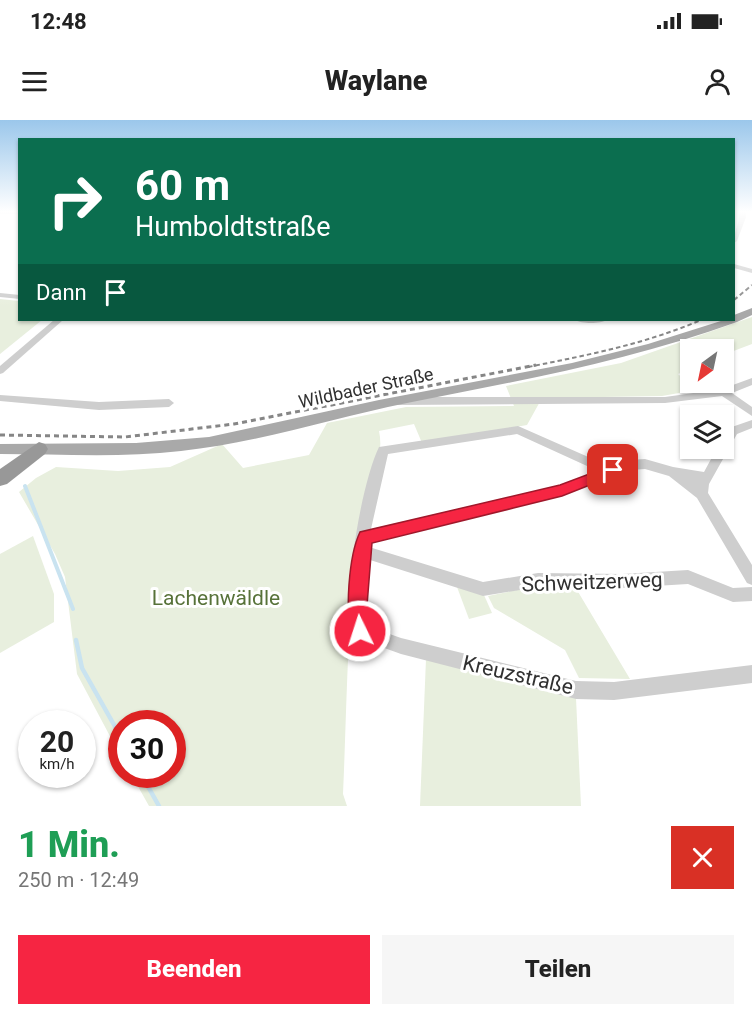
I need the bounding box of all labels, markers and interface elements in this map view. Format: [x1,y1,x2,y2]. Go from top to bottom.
text: 12:48 [30,9,87,34]
icon: menu [18,65,51,98]
text: Waylane [325,65,427,97]
icon: person [701,65,734,98]
text: 60 m [135,161,230,210]
icon: right [36,162,114,240]
text: Humboldtstraße [135,211,330,243]
icon: arrive [99,276,132,309]
text: Dann [36,280,87,305]
north arrow [680,339,734,393]
map controls [680,339,734,459]
street label: Wildbader Straße [297,363,435,412]
button: layers [680,405,734,459]
pin [587,444,638,495]
icon: arrive [596,453,629,486]
street label: Schweitzerweg [521,568,663,596]
park label: Lachenwäldle [152,586,280,610]
position arrow [328,599,392,663]
street label: Kreuzstraße [460,651,576,699]
speed limit sign: 30 [108,710,186,788]
text: 20 [40,724,74,759]
text: km/h [39,755,75,773]
text: 1 Min. [18,824,120,866]
button: close [671,826,734,889]
text: 250 m · 12:49 [18,868,139,892]
button: Beenden [18,935,370,1004]
button: Teilen [382,935,734,1004]

